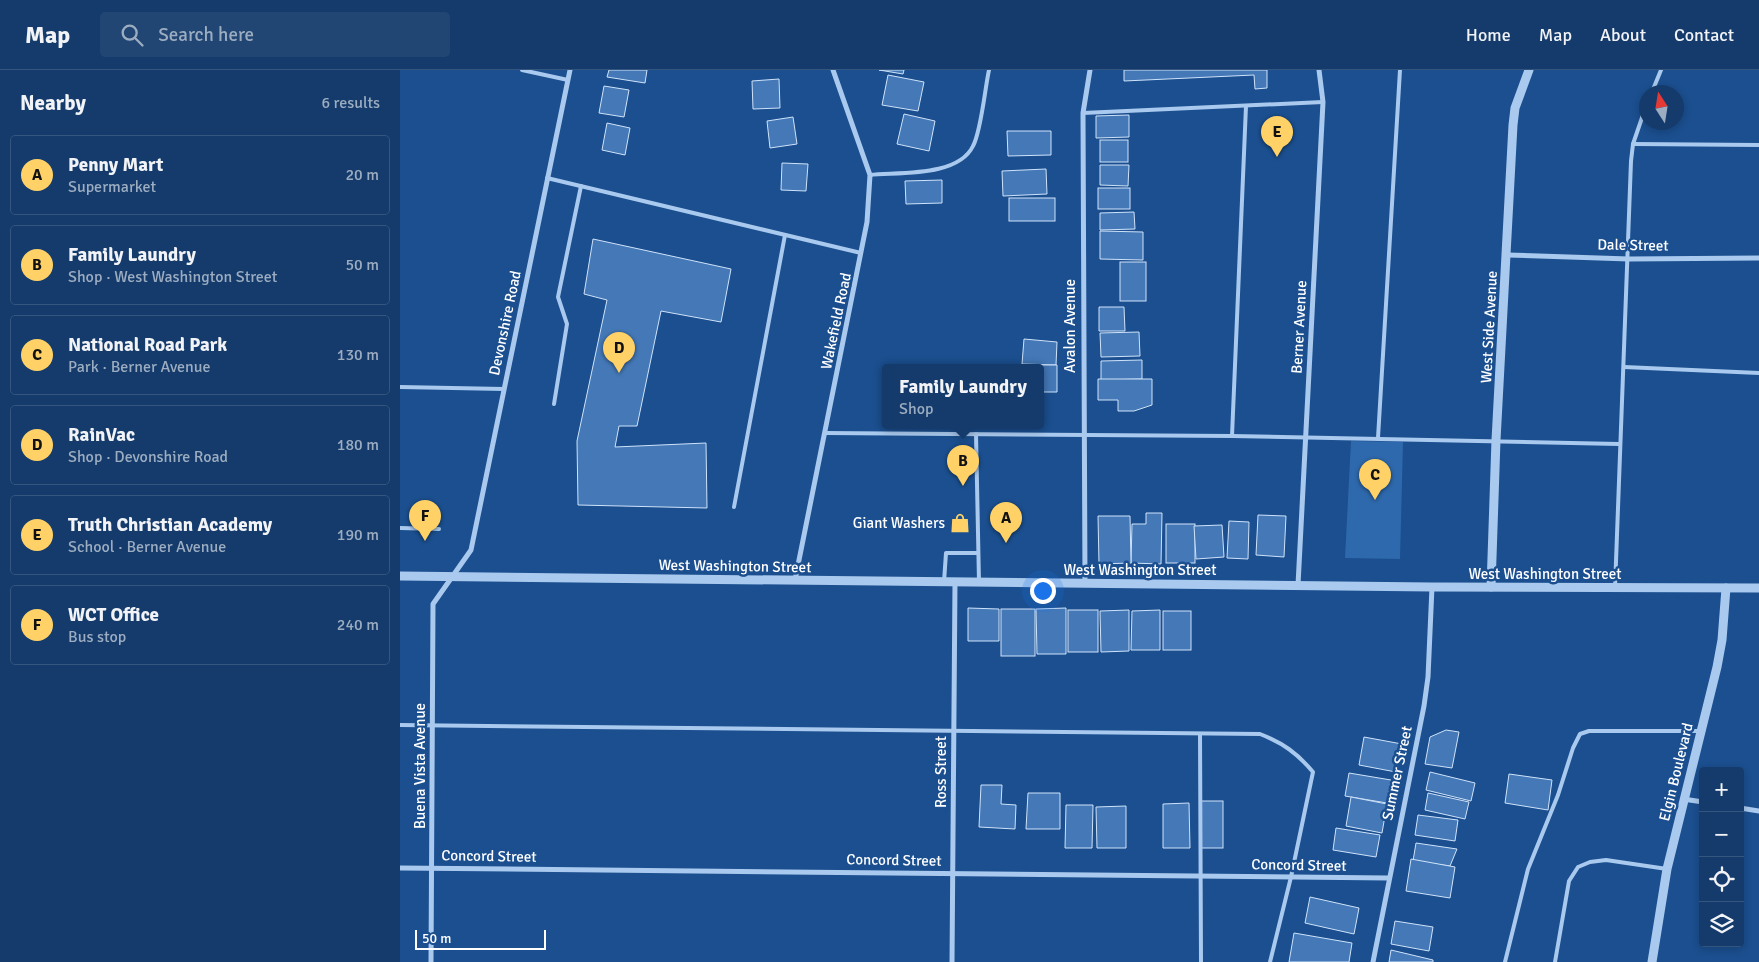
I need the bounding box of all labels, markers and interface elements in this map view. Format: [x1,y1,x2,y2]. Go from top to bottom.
search box [100,12,450,57]
text: Map [25,20,70,50]
icon: search [118,21,146,49]
text: Search here [158,23,254,47]
text: Home [1466,24,1511,46]
text: Map [1539,24,1572,46]
text: About [1600,24,1646,46]
text: Contact [1674,24,1734,46]
north arrow [1639,85,1684,130]
text: Nearby [20,90,86,116]
text: 6 results [321,93,380,113]
pin: E [1261,116,1293,157]
text: Penny Mart [68,153,163,177]
text: A [32,165,42,185]
text: 20 m [345,165,379,185]
text: Supermarket [68,177,156,197]
street label: Dale Street [1597,235,1669,255]
text: Family Laundry [68,243,196,267]
text: B [32,255,42,275]
text: 50 m [345,255,379,275]
text: Shop · West Washington Street [68,267,277,287]
street label: Devonshire Road [485,269,525,377]
street label: West Side Avenue [1477,270,1501,384]
street label: Wakefield Road [817,271,855,371]
street label: Avalon Avenue [1061,279,1079,373]
street label: Berner Avenue [1288,280,1310,374]
pin: D [603,332,635,373]
text: National Road Park [68,333,227,357]
text: C [32,345,42,365]
text: 130 m [337,345,379,365]
text: Park · Berner Avenue [68,357,210,377]
popup [882,364,1044,429]
text: Family Laundry [899,375,1027,399]
text: Shop [899,399,933,419]
text: RainVac [68,423,135,447]
text: D [32,435,42,455]
text: 180 m [337,435,379,455]
pin: B [947,445,979,486]
text: Shop · Devonshire Road [68,447,228,467]
pin: C [1359,459,1391,500]
pin: F [409,500,441,541]
pin: A [990,502,1022,543]
shop icon: Giant Washers [949,512,971,534]
text: Truth Christian Academy [68,513,272,537]
place label: Giant Washers [853,514,945,532]
text: E [32,525,42,545]
text: 190 m [337,525,379,545]
text: School · Berner Avenue [68,537,226,557]
street label: West Washington Street [658,556,812,576]
street label: West Washington Street [1064,561,1216,579]
street label: West Washington Street [1469,565,1621,583]
your location [1030,578,1056,604]
text: WCT Office [68,603,159,627]
text: F [33,615,41,635]
text: 240 m [337,615,379,635]
text: Bus stop [68,627,126,647]
street label: Buena Vista Avenue [411,703,429,829]
street label: Elgin Boulevard [1655,721,1697,823]
street label: Summer Street [1378,724,1416,822]
street label: Ross Street [932,736,950,808]
map controls [1699,767,1744,947]
button: + [1699,767,1744,812]
button: − [1699,812,1744,857]
street label: Concord Street [441,846,537,866]
street label: Concord Street [846,850,942,870]
street label: Concord Street [1251,855,1347,875]
button: locate [1699,857,1744,902]
button: layers [1699,902,1744,947]
scale bar [415,927,546,950]
text: 50 m [422,930,451,947]

